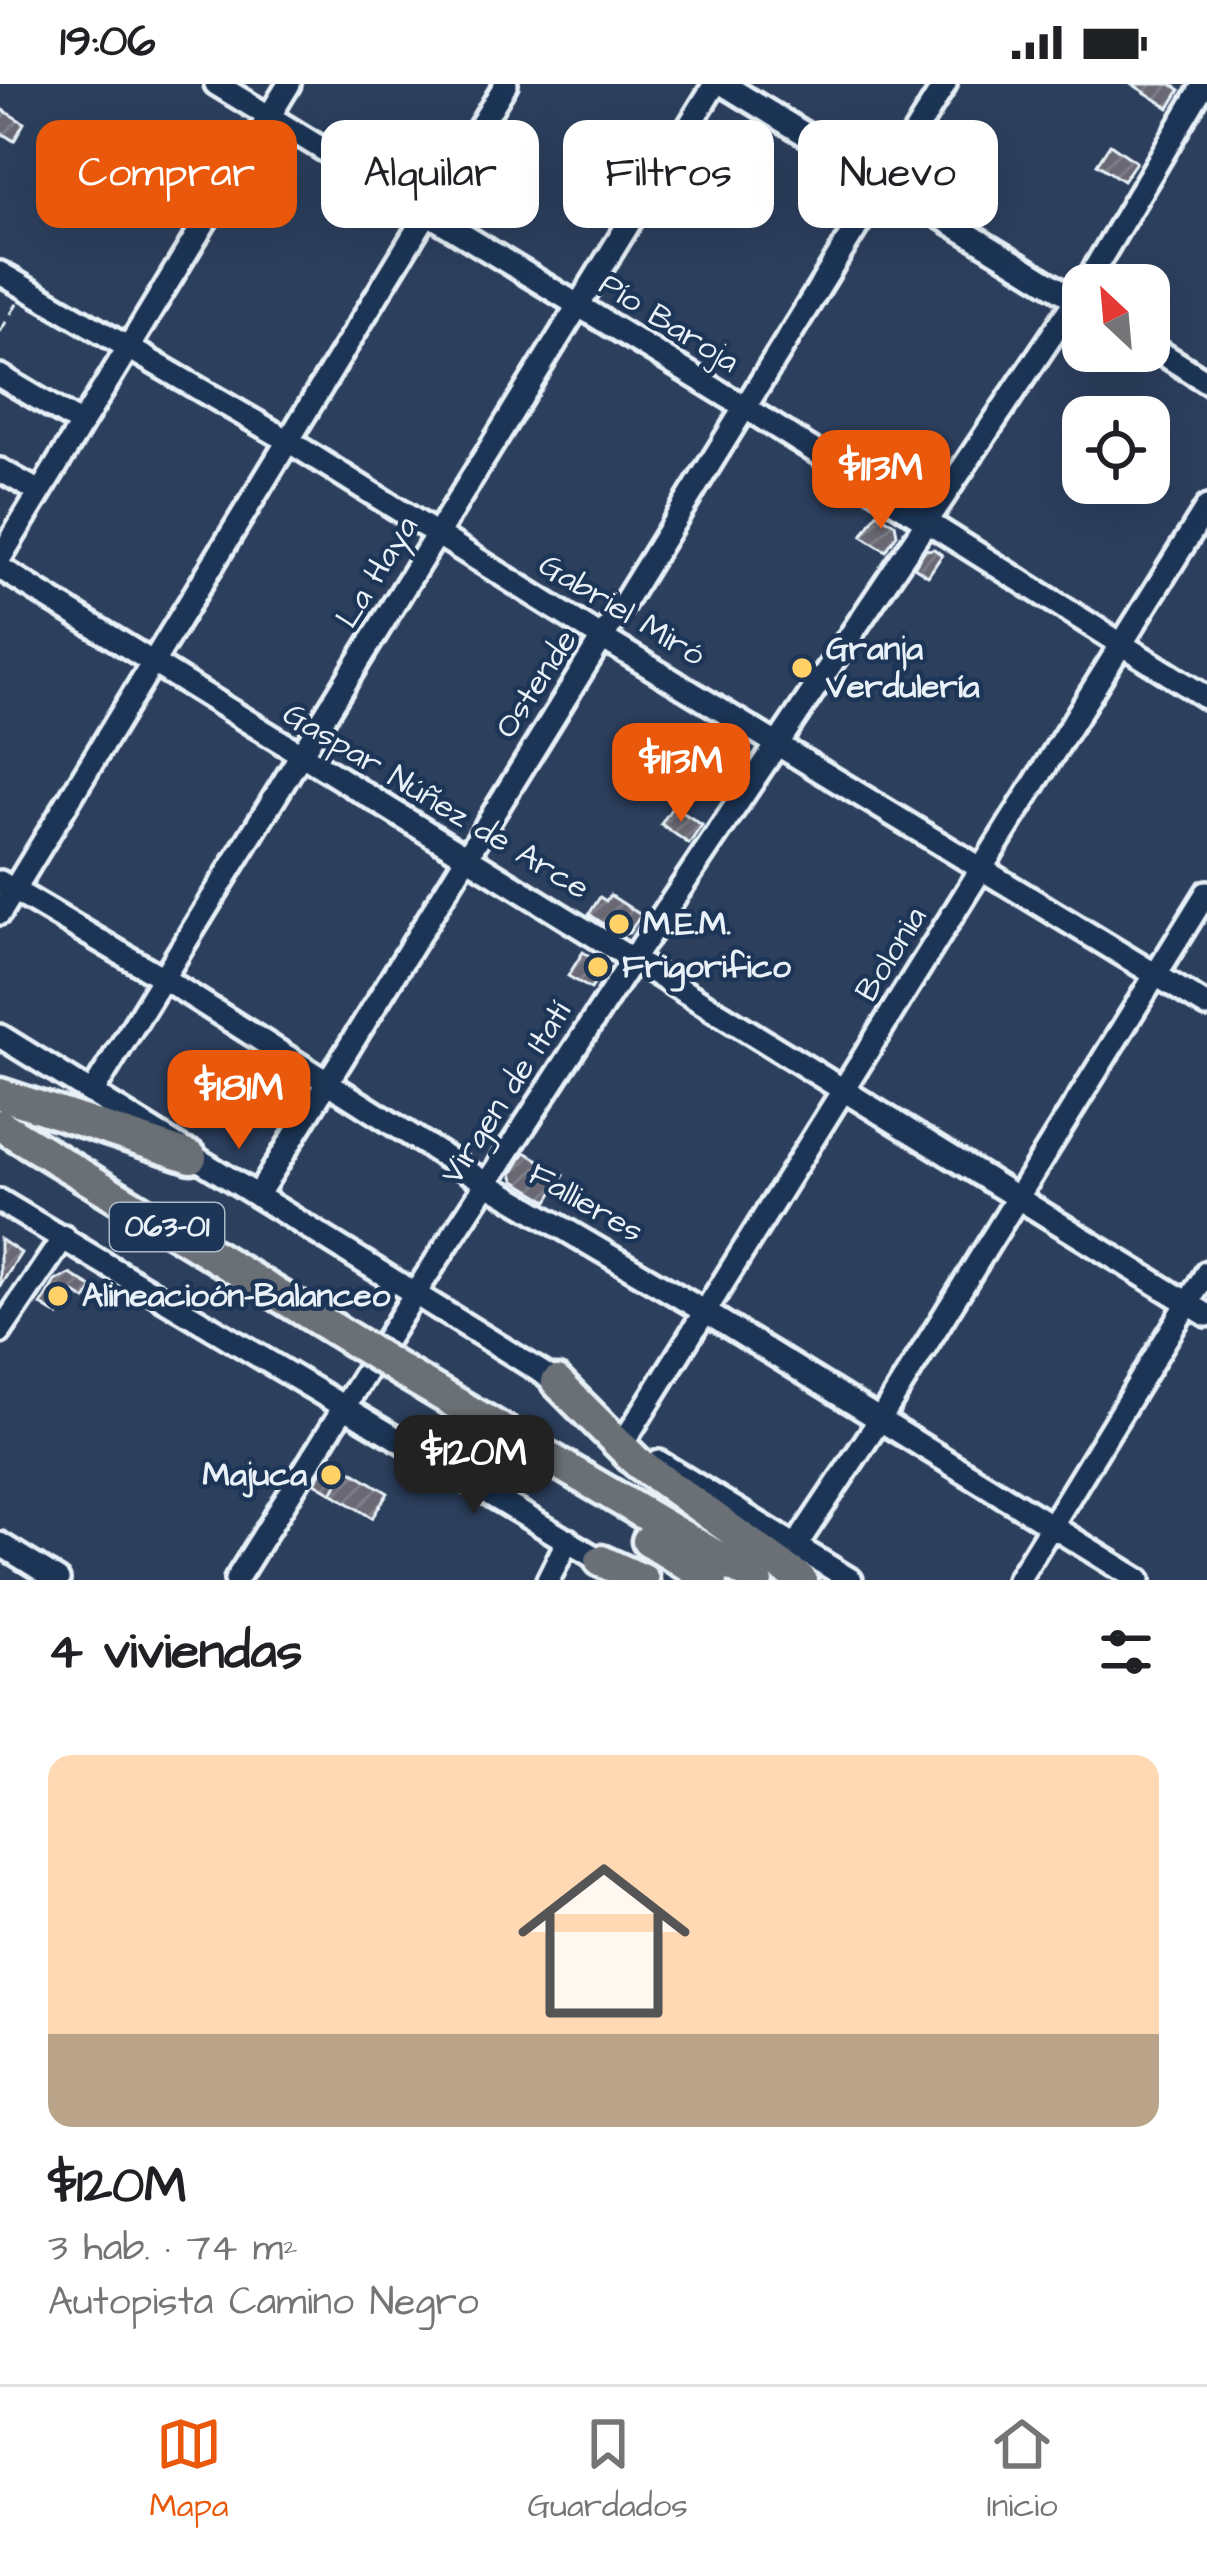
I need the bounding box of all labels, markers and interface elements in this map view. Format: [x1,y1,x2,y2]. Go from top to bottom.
text: 19:06 [60,11,156,73]
chip: Comprar [36,120,297,228]
chip: Alquilar [321,120,539,228]
chip: Filtros [563,120,774,228]
chip: Nuevo [798,120,998,228]
street label: Pío Baroja [590,262,748,384]
north arrow [1062,264,1170,372]
map controls [1062,264,1170,504]
button: locate [1062,396,1170,504]
pin: $113M [797,430,965,532]
text: $113M [839,442,923,496]
street label: La Haya [324,507,430,638]
street label: Gabriel Miró [530,542,714,678]
street label: Ostende [484,621,588,747]
place label: Granja Verdulería [825,626,980,710]
marker: Granja Verdulería [789,655,815,681]
street label: Gaspar Núñez de Arce [274,691,598,911]
pin: $113M [597,723,765,825]
text: $113M [639,735,723,789]
street label: Bolonia [844,898,938,1010]
place label: M.E.M. [643,901,731,947]
marker: M.E.M. [606,911,632,937]
place label: Frigorifico [622,944,791,992]
marker: Frigorifico [585,954,611,980]
street label: Virgen de Itatí [430,992,584,1195]
pin: $181M [155,1050,323,1152]
text: $181M [194,1062,284,1116]
street label: Fallieres [520,1152,652,1254]
road number: 063-01 [110,1203,224,1251]
place label: Alineacioón-Balanceo [82,1273,391,1319]
marker: Alineacioón-Balanceo [45,1283,71,1309]
pin: $120M [390,1415,558,1517]
text: $120M [421,1427,527,1481]
place label: Majuca [203,1452,307,1498]
marker: Majuca [318,1462,344,1488]
text: 4 viviendas [48,1617,302,1688]
icon: filters [1093,1619,1159,1685]
icon: home [496,1833,712,2049]
text: $120M [48,2151,186,2222]
text: 3 hab. · 74 m² [48,2222,298,2276]
text: Autopista Camino Negro [48,2276,479,2330]
tab: Mapa [149,2411,229,2529]
tab: Guardados [527,2411,688,2529]
tab: Inicio [987,2411,1058,2529]

